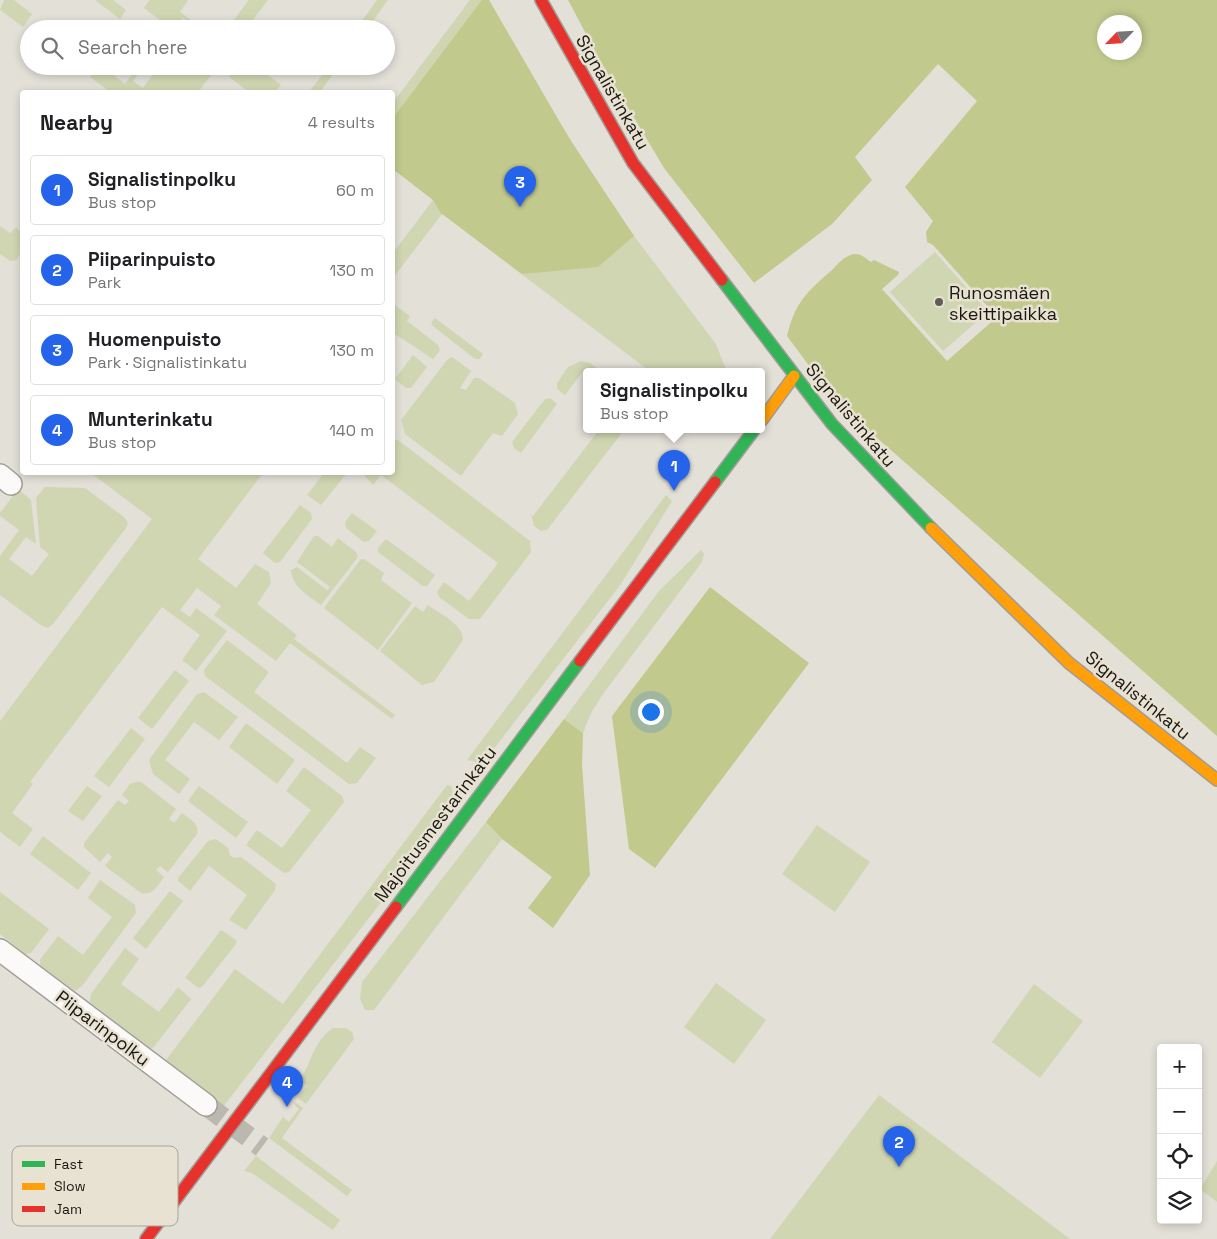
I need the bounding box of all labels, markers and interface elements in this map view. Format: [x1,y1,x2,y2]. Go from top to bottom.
north arrow [1097,15,1142,60]
search box [20,20,395,75]
street label: Signalistinkatu [571,30,655,154]
icon: search [38,34,66,62]
text: Search here [78,35,188,60]
text: Nearby [40,109,113,136]
text: 4 results [308,112,375,133]
pin: 3 [504,166,536,207]
text: Signalistinpolku [88,167,236,192]
text: 1 [53,180,61,201]
text: 60 m [336,180,374,201]
text: Bus stop [88,192,156,213]
text: Piiparinpuisto [88,247,216,272]
text: 2 [52,260,62,281]
text: 130 m [330,260,374,281]
text: Park [88,272,121,293]
place label: Runosmäen skeittipaikka [949,281,1057,325]
marker: Runosmäen skeittipaikka [933,296,945,308]
text: Huomenpuisto [88,327,221,352]
text: 3 [52,340,62,361]
text: 130 m [330,340,374,361]
text: Park · Signalistinkatu [88,352,247,373]
street label: Signalistinkatu [801,358,901,472]
popup [583,368,765,433]
text: Signalistinpolku [600,378,748,403]
text: Bus stop [600,403,668,424]
text: Munterinkatu [88,407,213,432]
text: 4 [52,420,62,441]
text: 140 m [329,420,374,441]
text: Bus stop [88,432,156,453]
pin: 1 [658,450,690,491]
street label: Signalistinkatu [1081,646,1195,744]
your location [638,699,664,725]
street label: Majoitusmestarinkatu [369,741,501,907]
street label: Piiparinpolku [51,985,155,1071]
map controls [1157,1044,1202,1224]
button: + [1157,1044,1202,1089]
pin: 4 [271,1066,303,1107]
button: − [1157,1089,1202,1134]
pin: 2 [883,1126,915,1167]
button: locate [1157,1134,1202,1179]
legend [12,1146,178,1226]
text: Fast [54,1155,83,1173]
text: Slow [54,1177,86,1195]
button: layers [1157,1179,1202,1224]
text: Jam [54,1200,82,1218]

